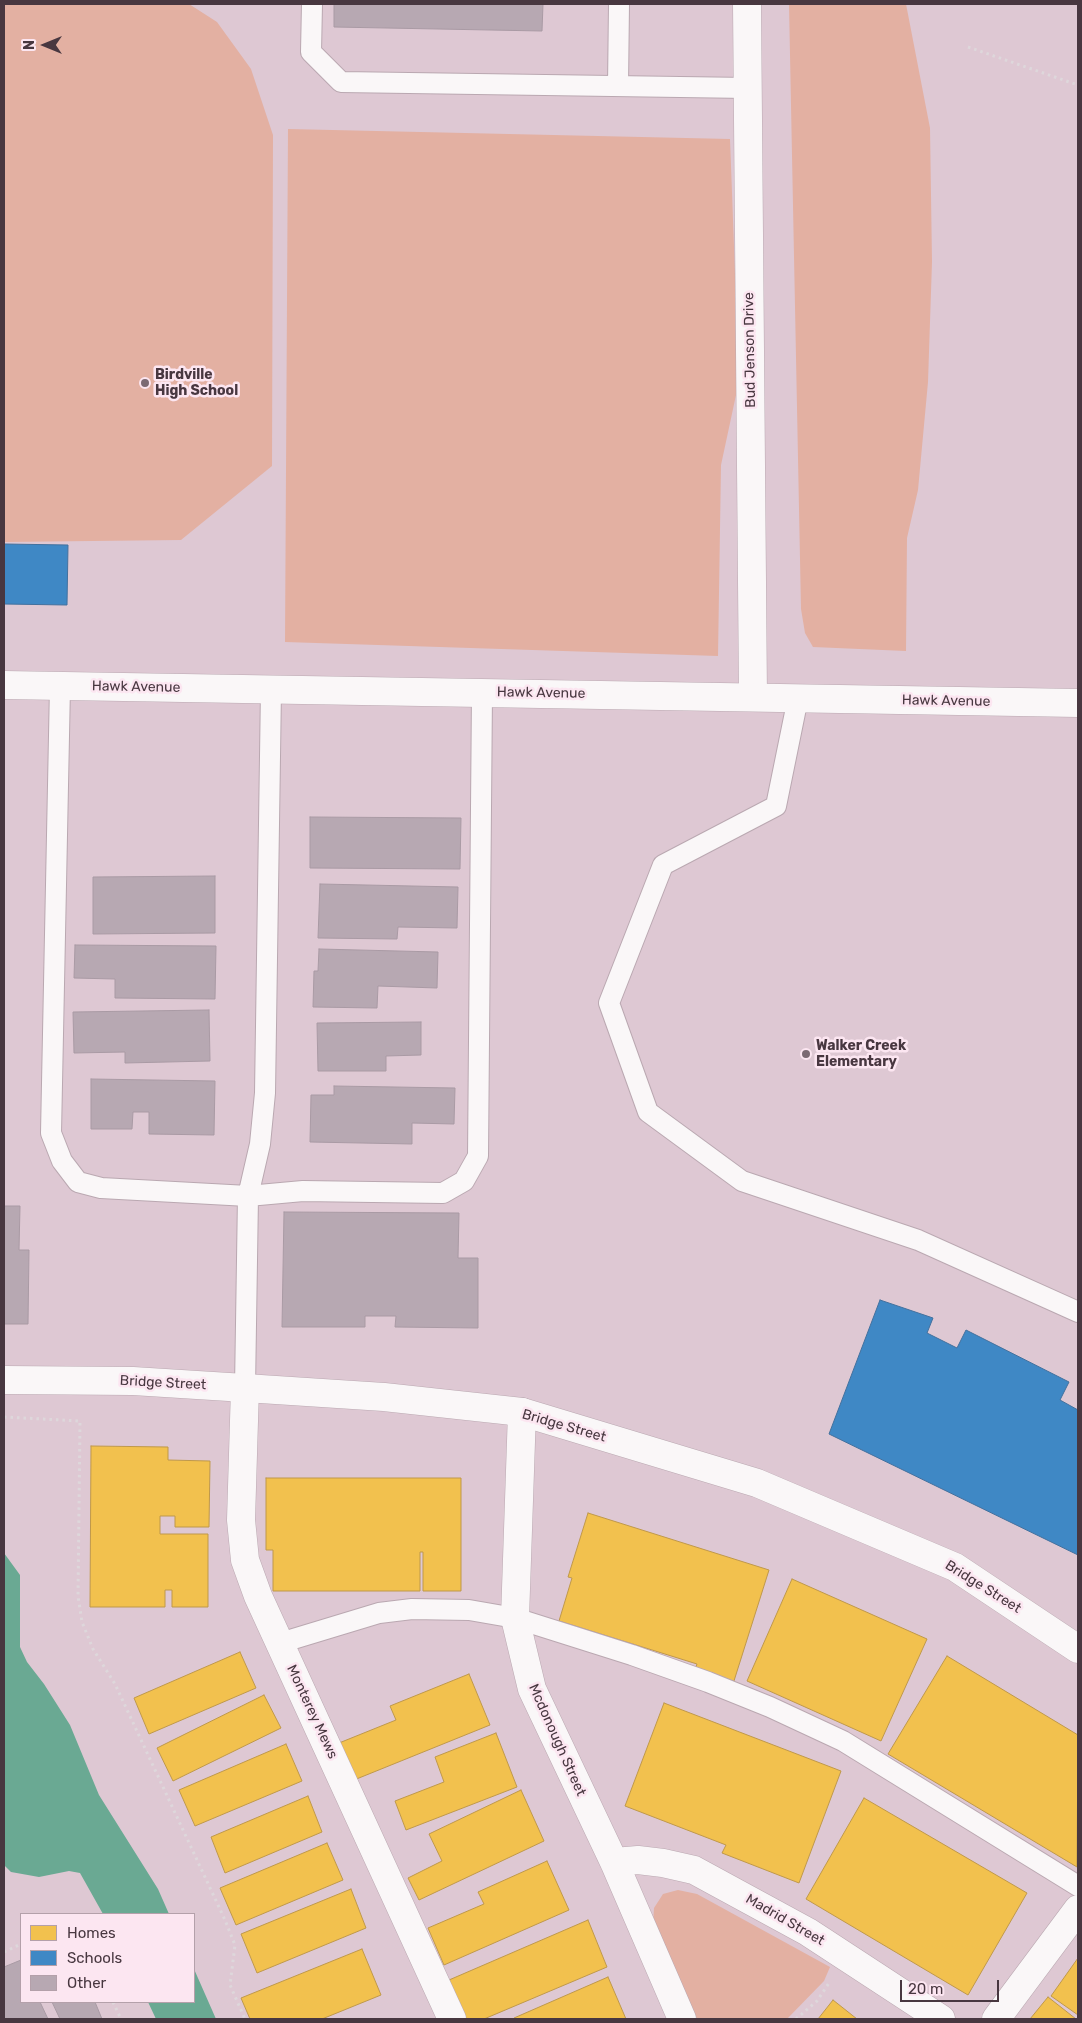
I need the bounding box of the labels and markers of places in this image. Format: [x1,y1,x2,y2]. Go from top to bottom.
place label: Birdville High School [155,367,238,400]
marker: Birdville High School [139,377,151,389]
place label: Walker Creek Elementary [816,1038,906,1070]
marker: Walker Creek Elementary [800,1048,812,1060]

